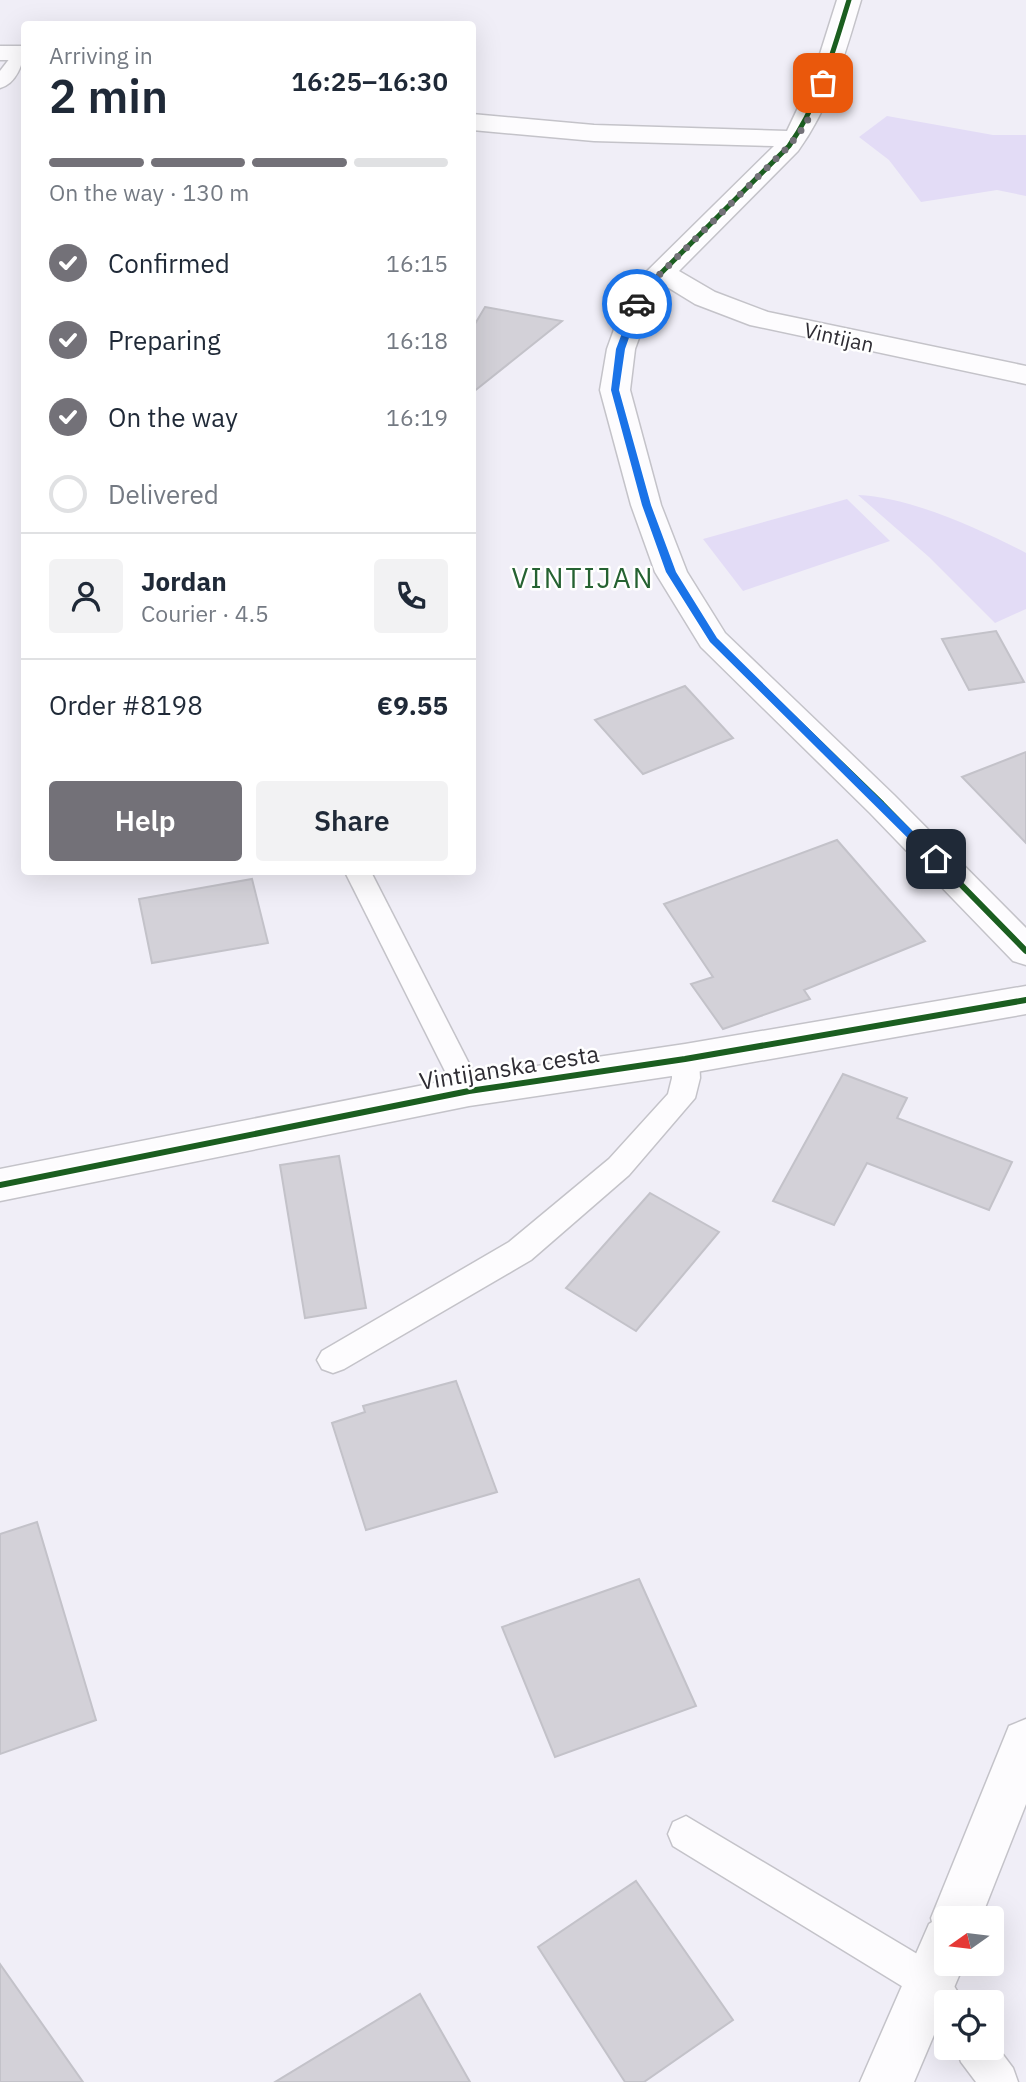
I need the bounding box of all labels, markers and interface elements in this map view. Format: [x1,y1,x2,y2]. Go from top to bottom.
text: Arriving in [49,40,153,70]
pin [793,53,853,113]
text: 16:25–16:30 [291,64,448,98]
icon: bag [804,64,842,102]
text: 2 min [49,66,168,126]
text: On the way · 130 m [49,177,249,207]
icon: check [49,244,87,282]
text: Confirmed [108,246,230,280]
text: 16:15 [386,248,448,278]
courier [602,269,672,339]
icon: car [618,285,656,323]
street label: Vintijan [801,315,877,359]
icon: check [49,321,87,359]
text: Preparing [108,323,221,357]
text: 16:18 [386,325,448,355]
icon: check [49,398,87,436]
text: On the way [108,400,238,434]
text: 16:19 [386,402,448,432]
text: Delivered [108,477,219,511]
button: person [49,559,123,633]
button: phone [374,559,448,633]
district label: VINTIJAN [512,559,654,596]
text: Jordan [141,564,227,598]
text: Courier · 4.5 [141,598,269,628]
text: Order #8198 [49,688,203,722]
text: €9.55 [377,688,448,722]
button: Help [49,781,242,861]
button: Share [256,781,448,861]
pin [906,829,966,889]
icon: home [917,840,955,878]
street label: Vintijanska cesta [417,1037,601,1097]
north arrow [934,1906,1004,1976]
map controls [934,1906,1004,2060]
button: locate [934,1990,1004,2060]

